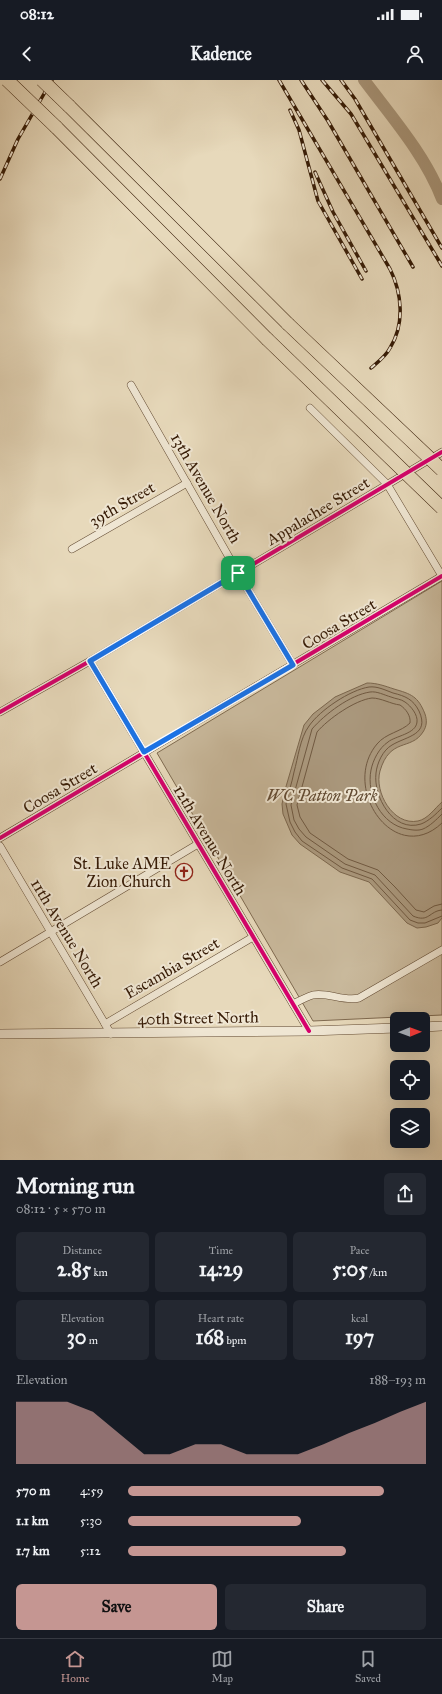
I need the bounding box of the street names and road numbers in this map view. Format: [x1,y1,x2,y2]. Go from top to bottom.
street label: 13th Avenue North [167,429,245,547]
street label: Appalachee Street [262,473,373,550]
street label: 39th Street [86,477,159,530]
street label: Coosa Street [299,594,380,654]
street label: Coosa Street [20,758,101,818]
street label: 12th Avenue North [169,781,251,899]
street label: 11th Avenue North [27,875,107,991]
street label: Escambia Street [121,933,223,1003]
street label: 40th Street North [137,1007,259,1029]

